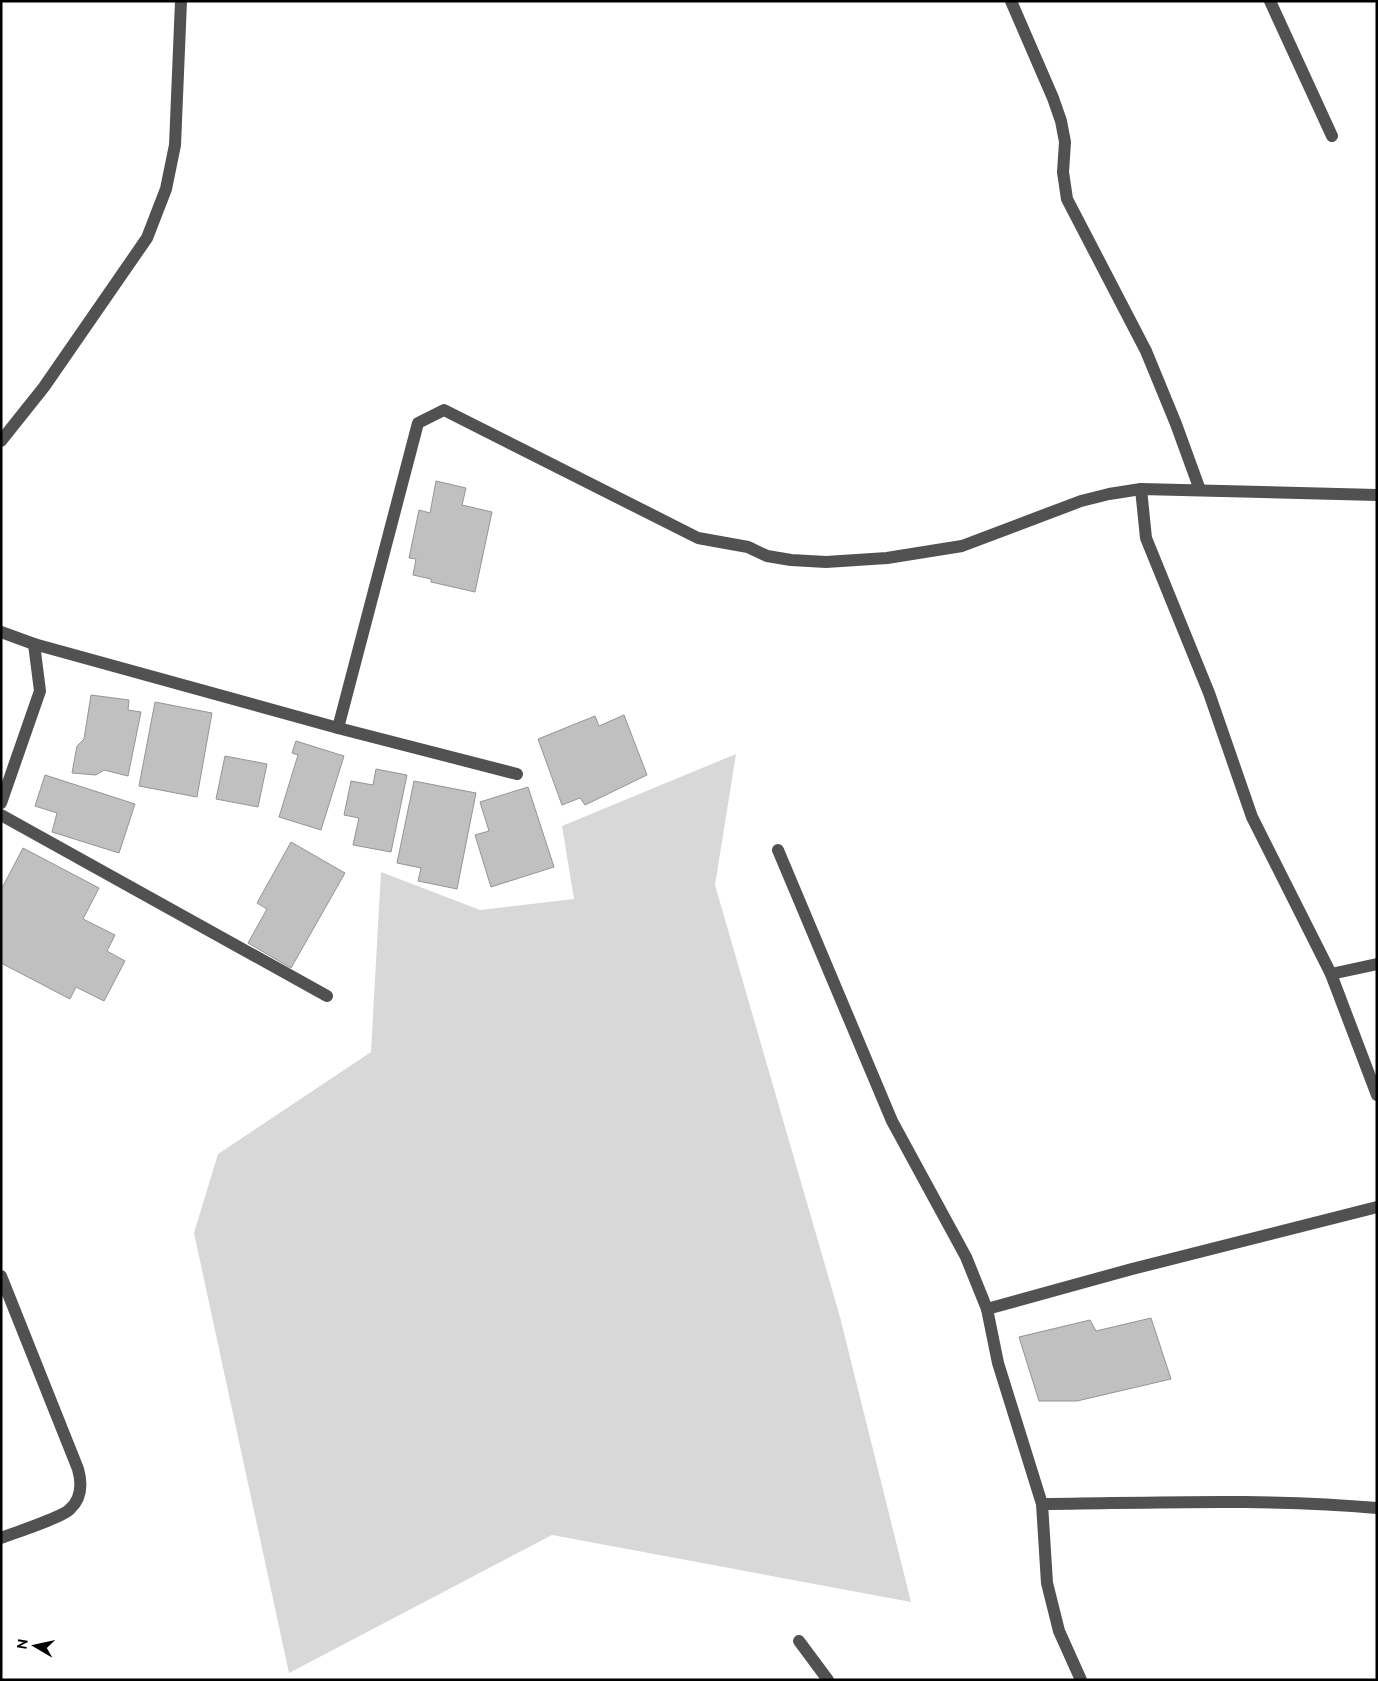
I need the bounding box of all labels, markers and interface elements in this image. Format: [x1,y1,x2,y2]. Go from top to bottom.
north arrow [10,1621,60,1671]
text: N [13,1638,31,1650]

